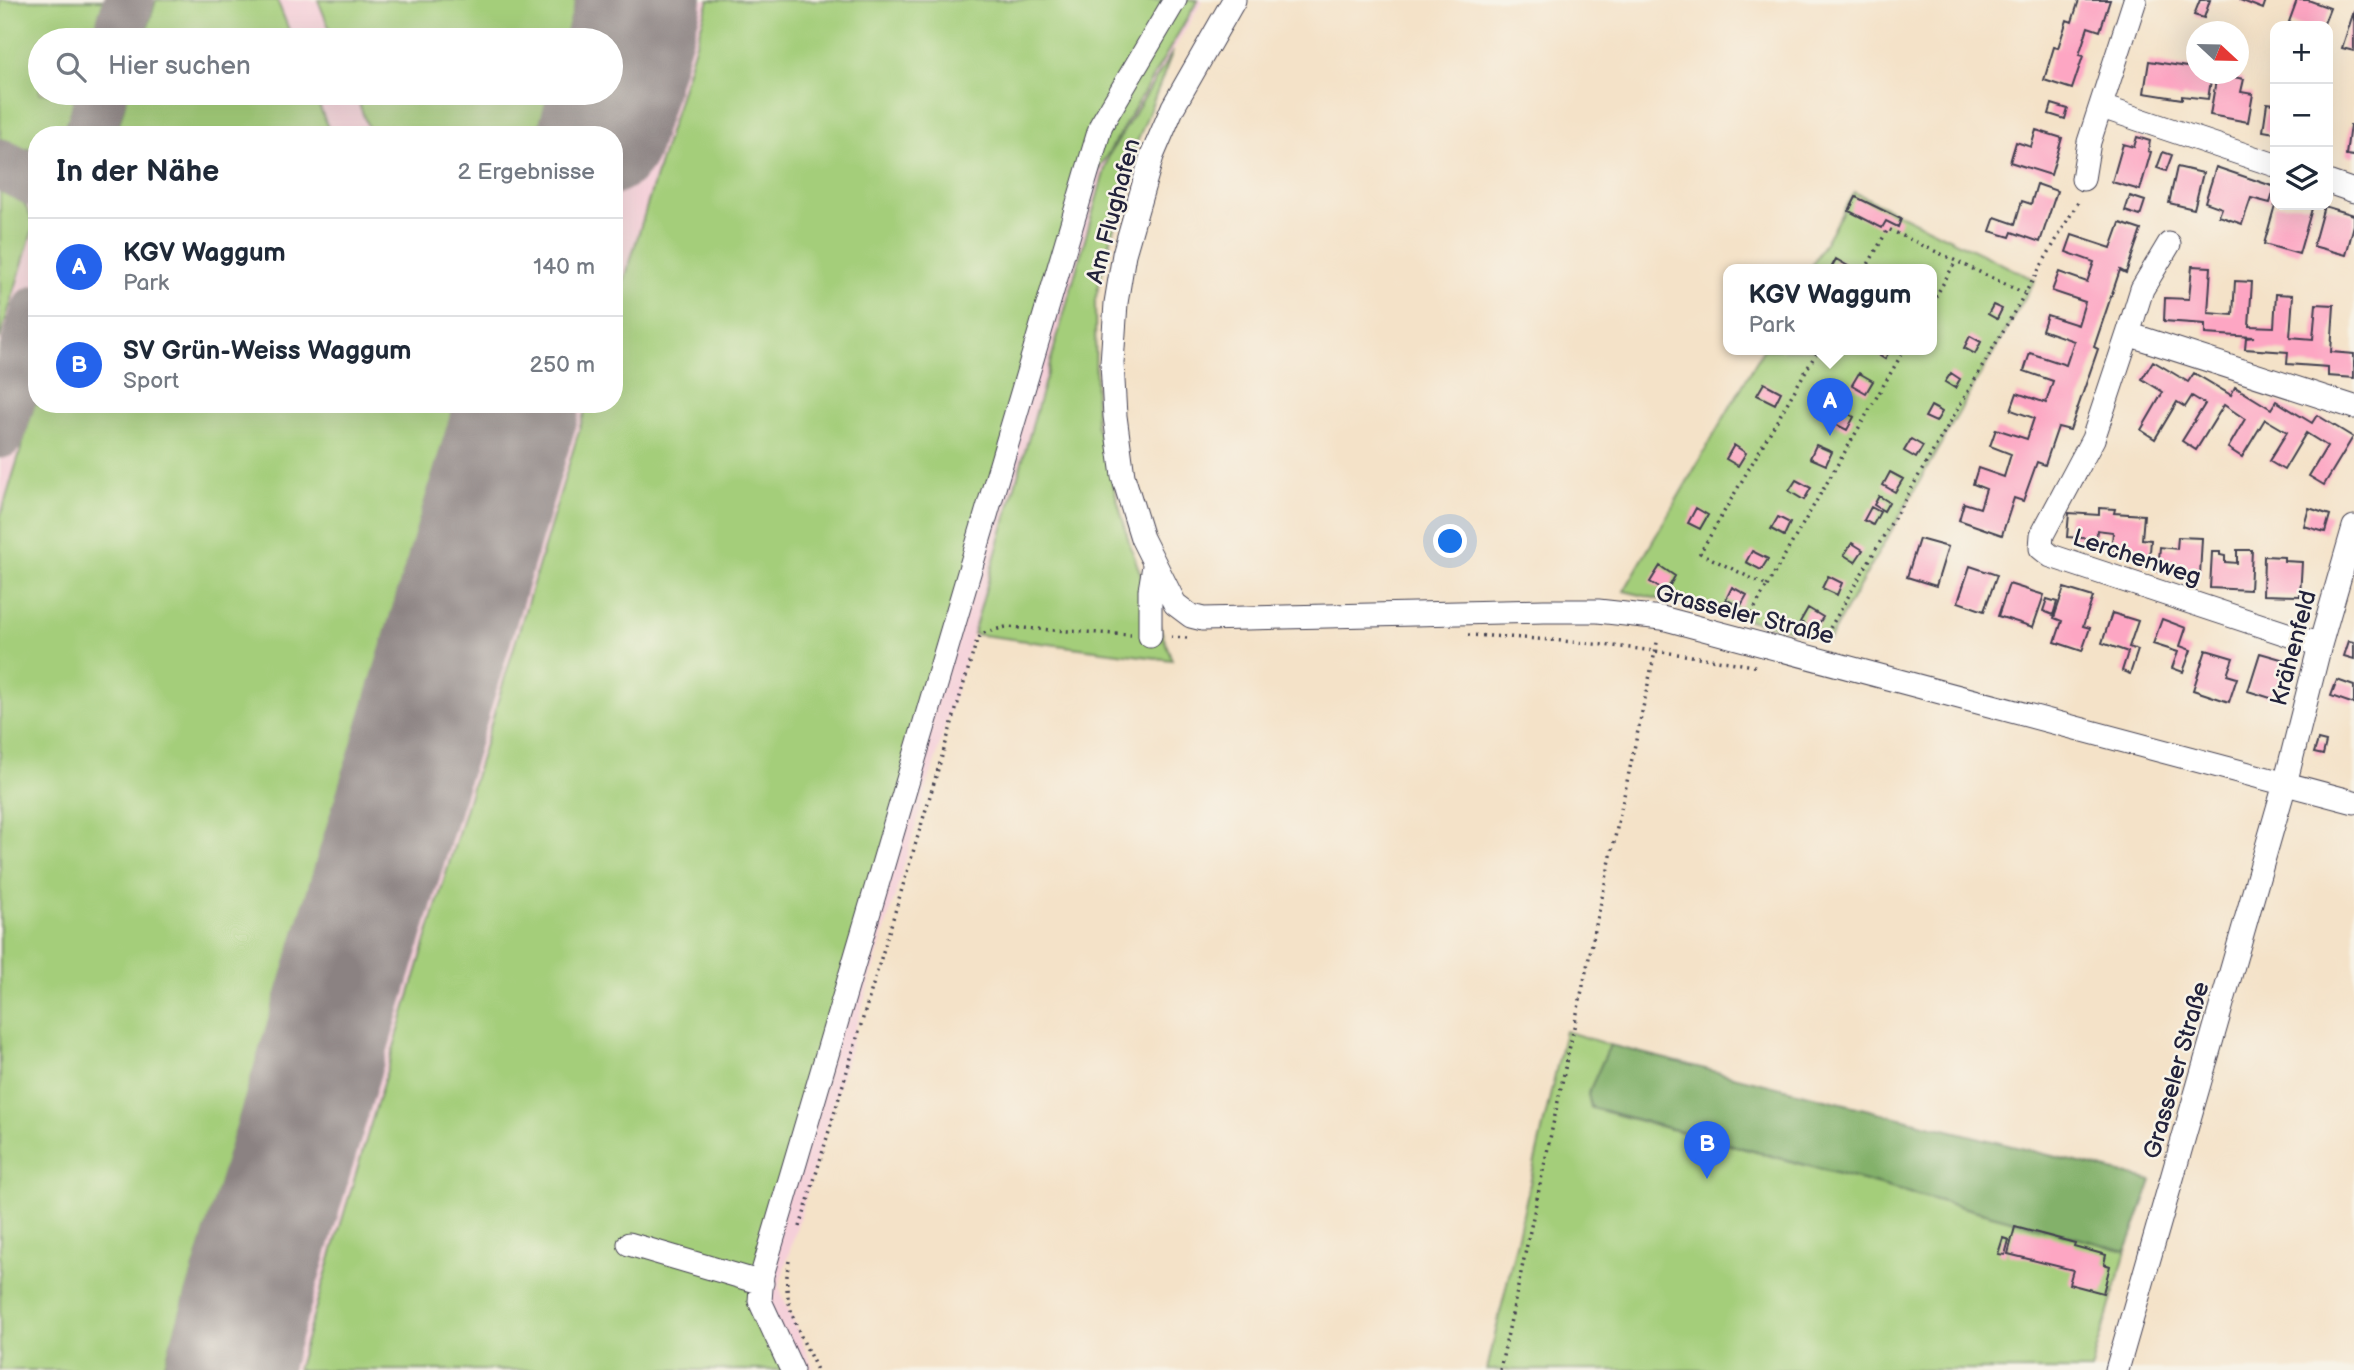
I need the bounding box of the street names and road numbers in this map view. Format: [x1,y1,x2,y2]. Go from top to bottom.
street label: Am Flughafen [1080,135,1147,287]
street label: Lerchenweg [2069,523,2205,592]
street label: Grasseler Straße [1653,578,1837,651]
street label: Krähenfeld [2264,587,2323,709]
street label: Grasseler Straße [2137,978,2216,1162]

